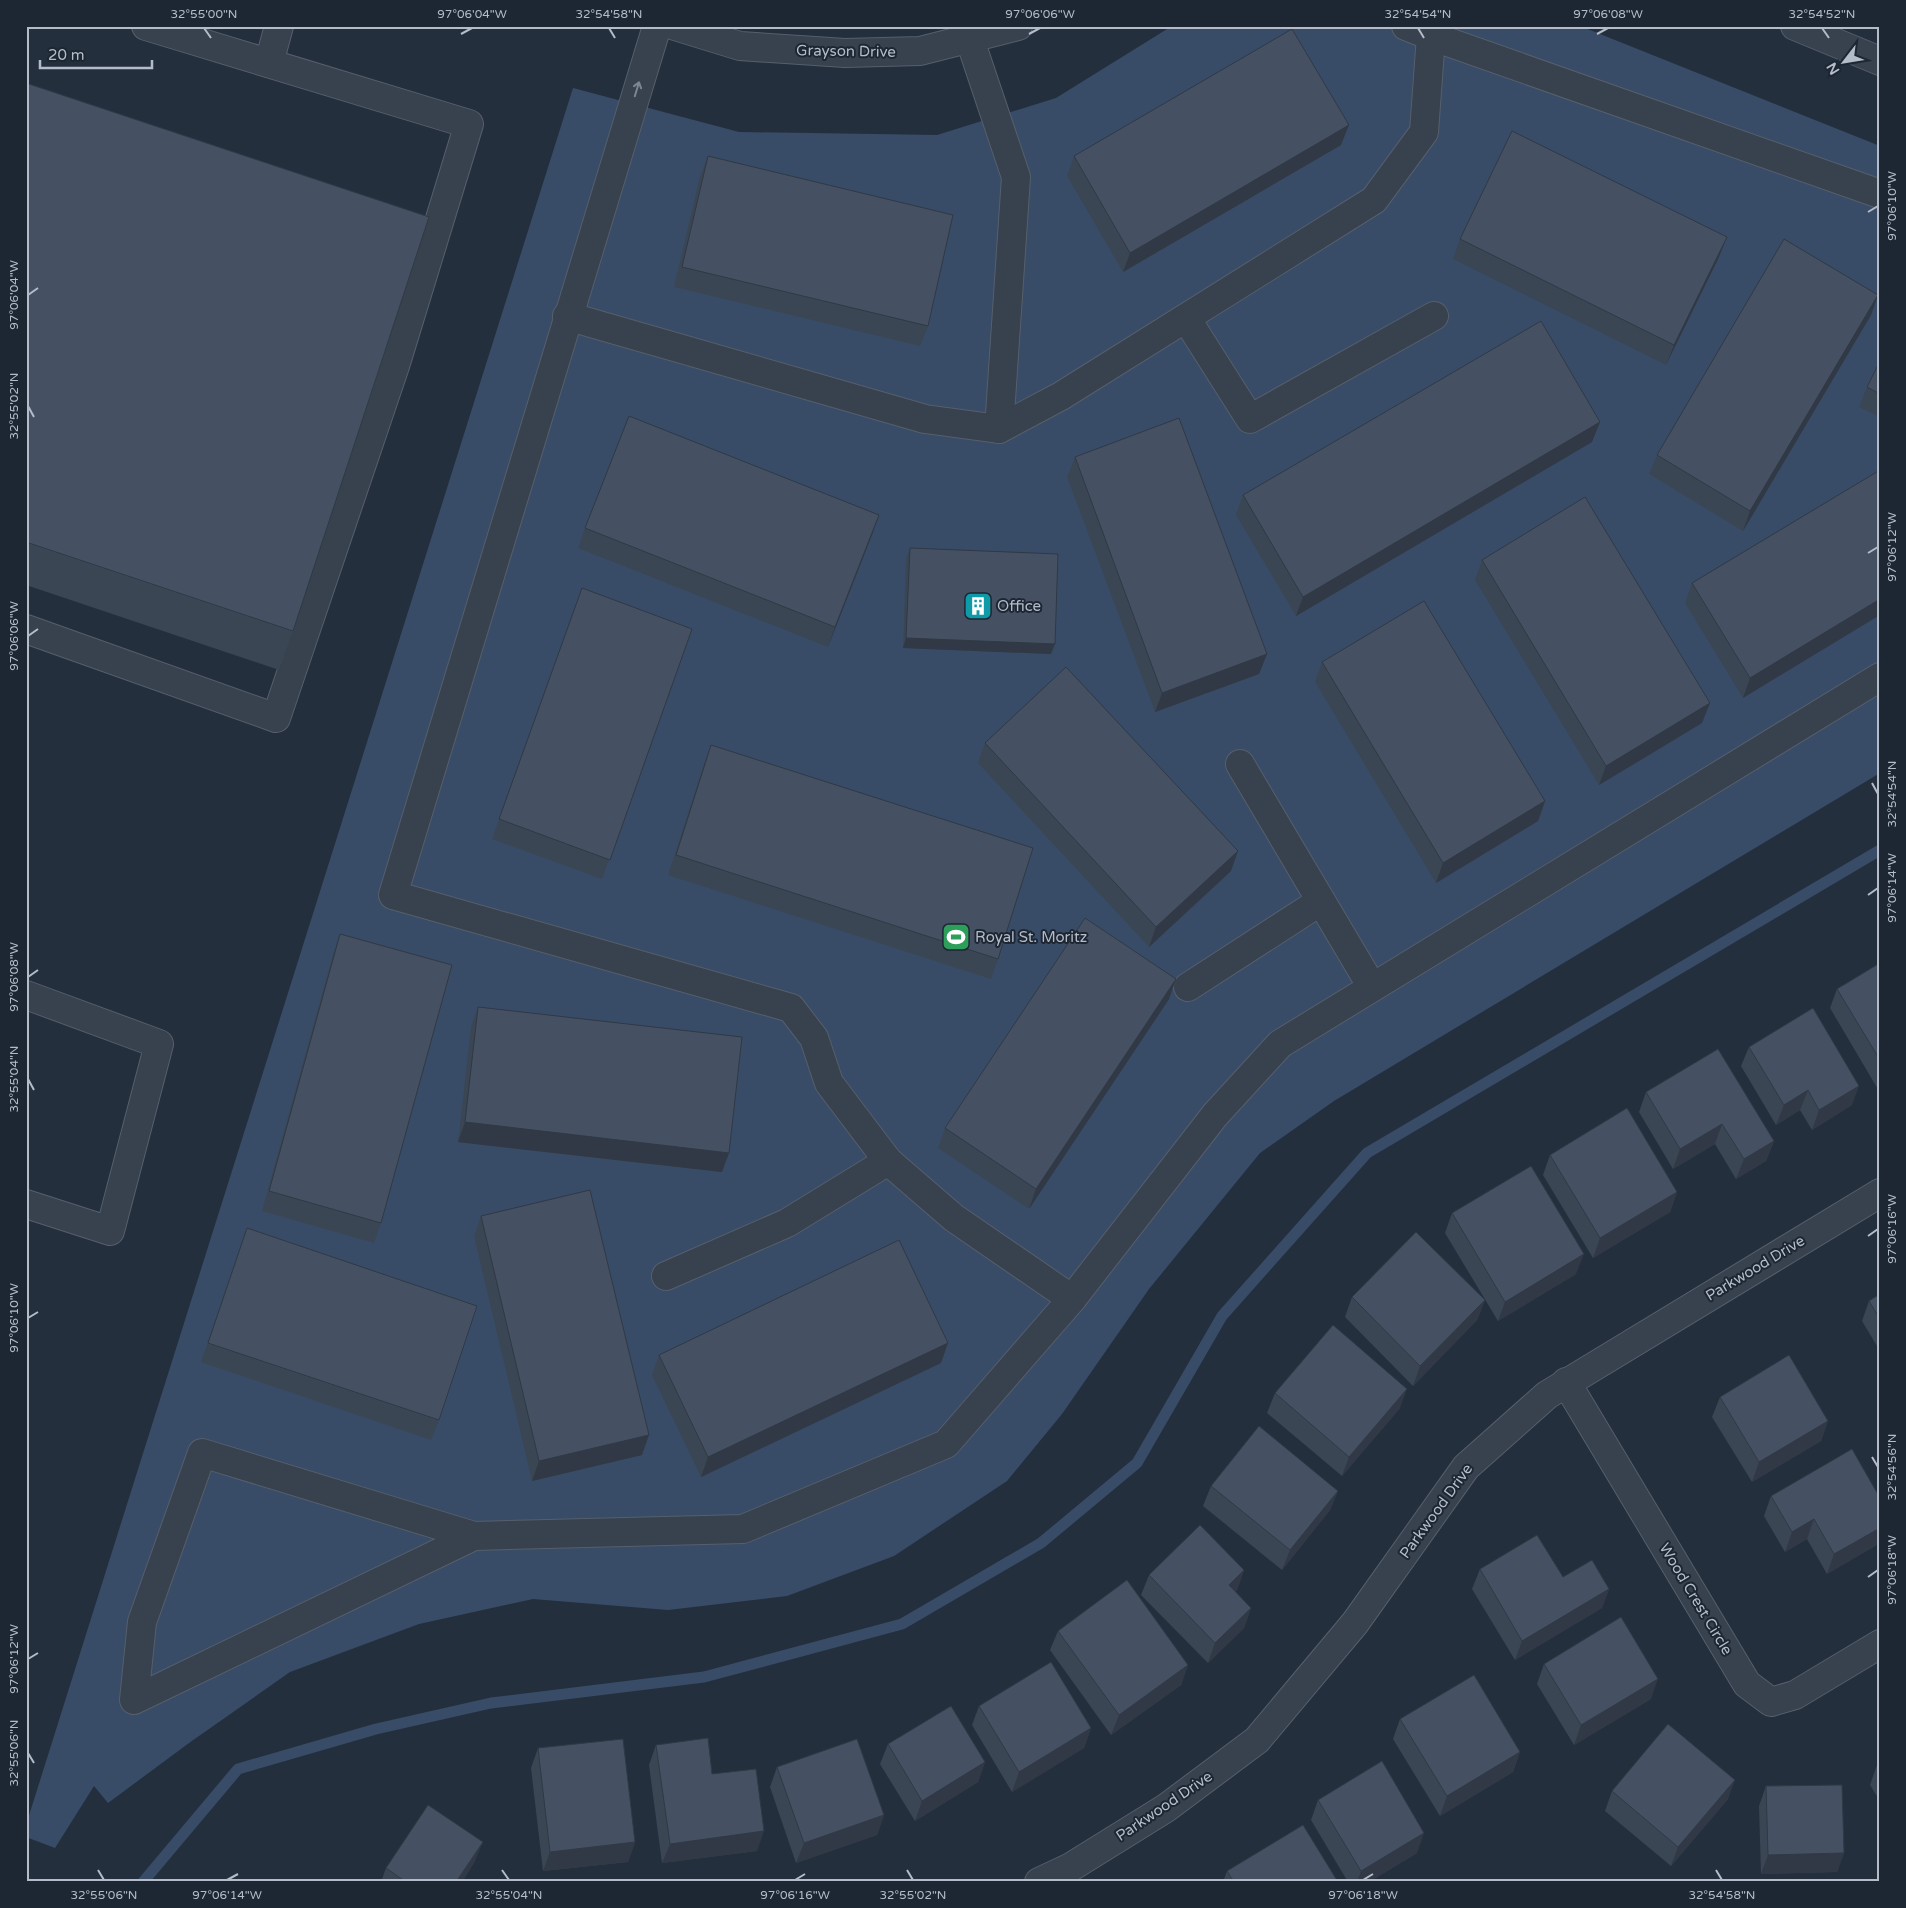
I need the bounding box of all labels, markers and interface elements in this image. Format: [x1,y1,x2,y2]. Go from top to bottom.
text: 32°55'00"N [171,7,238,21]
text: 97°06'04"W [437,7,507,21]
text: 32°54'58"N [576,7,643,21]
text: 97°06'06"W [1005,7,1075,21]
text: 32°54'54"N [1385,7,1452,21]
text: 97°06'08"W [1573,7,1643,21]
text: 32°54'52"N [1789,7,1856,21]
scale bar [40,38,152,70]
north arrow [1818,38,1868,88]
street label: Grayson Drive [796,41,896,61]
text: 20 m [48,46,85,64]
text: N [1823,59,1843,78]
one-way arrow [633,81,643,97]
text: 97°06'10"W [1885,171,1899,241]
text: 97°06'04"W [7,260,21,330]
text: 32°55'02"N [7,373,21,440]
text: 97°06'12"W [1885,512,1899,582]
building icon: Office [963,591,993,621]
place label: Office [997,597,1041,615]
text: 97°06'06"W [7,601,21,671]
text: 32°54'54"N [1885,761,1899,828]
text: 97°06'14"W [1885,853,1899,923]
sports icon: Royal St. Moritz [941,922,971,952]
place label: Royal St. Moritz [975,928,1087,946]
text: 97°06'08"W [7,942,21,1012]
text: 32°55'04"N [7,1046,21,1113]
text: 97°06'16"W [1885,1194,1899,1264]
street label: Parkwood Drive [1702,1231,1808,1305]
text: 97°06'10"W [7,1283,21,1353]
text: 32°54'56"N [1885,1434,1899,1501]
street label: Parkwood Drive [1396,1460,1476,1562]
text: 97°06'18"W [1885,1535,1899,1605]
street label: Wood Crest Circle [1656,1540,1736,1658]
text: 97°06'12"W [7,1624,21,1694]
text: 32°55'06"N [7,1720,21,1787]
street label: Parkwood Drive [1112,1767,1216,1845]
text: 32°55'06"N [71,1888,138,1902]
text: 97°06'14"W [192,1888,262,1902]
text: 32°55'04"N [476,1888,543,1902]
text: 97°06'16"W [760,1888,830,1902]
text: 32°55'02"N [880,1888,947,1902]
text: 97°06'18"W [1328,1888,1398,1902]
text: 32°54'58"N [1689,1888,1756,1902]

